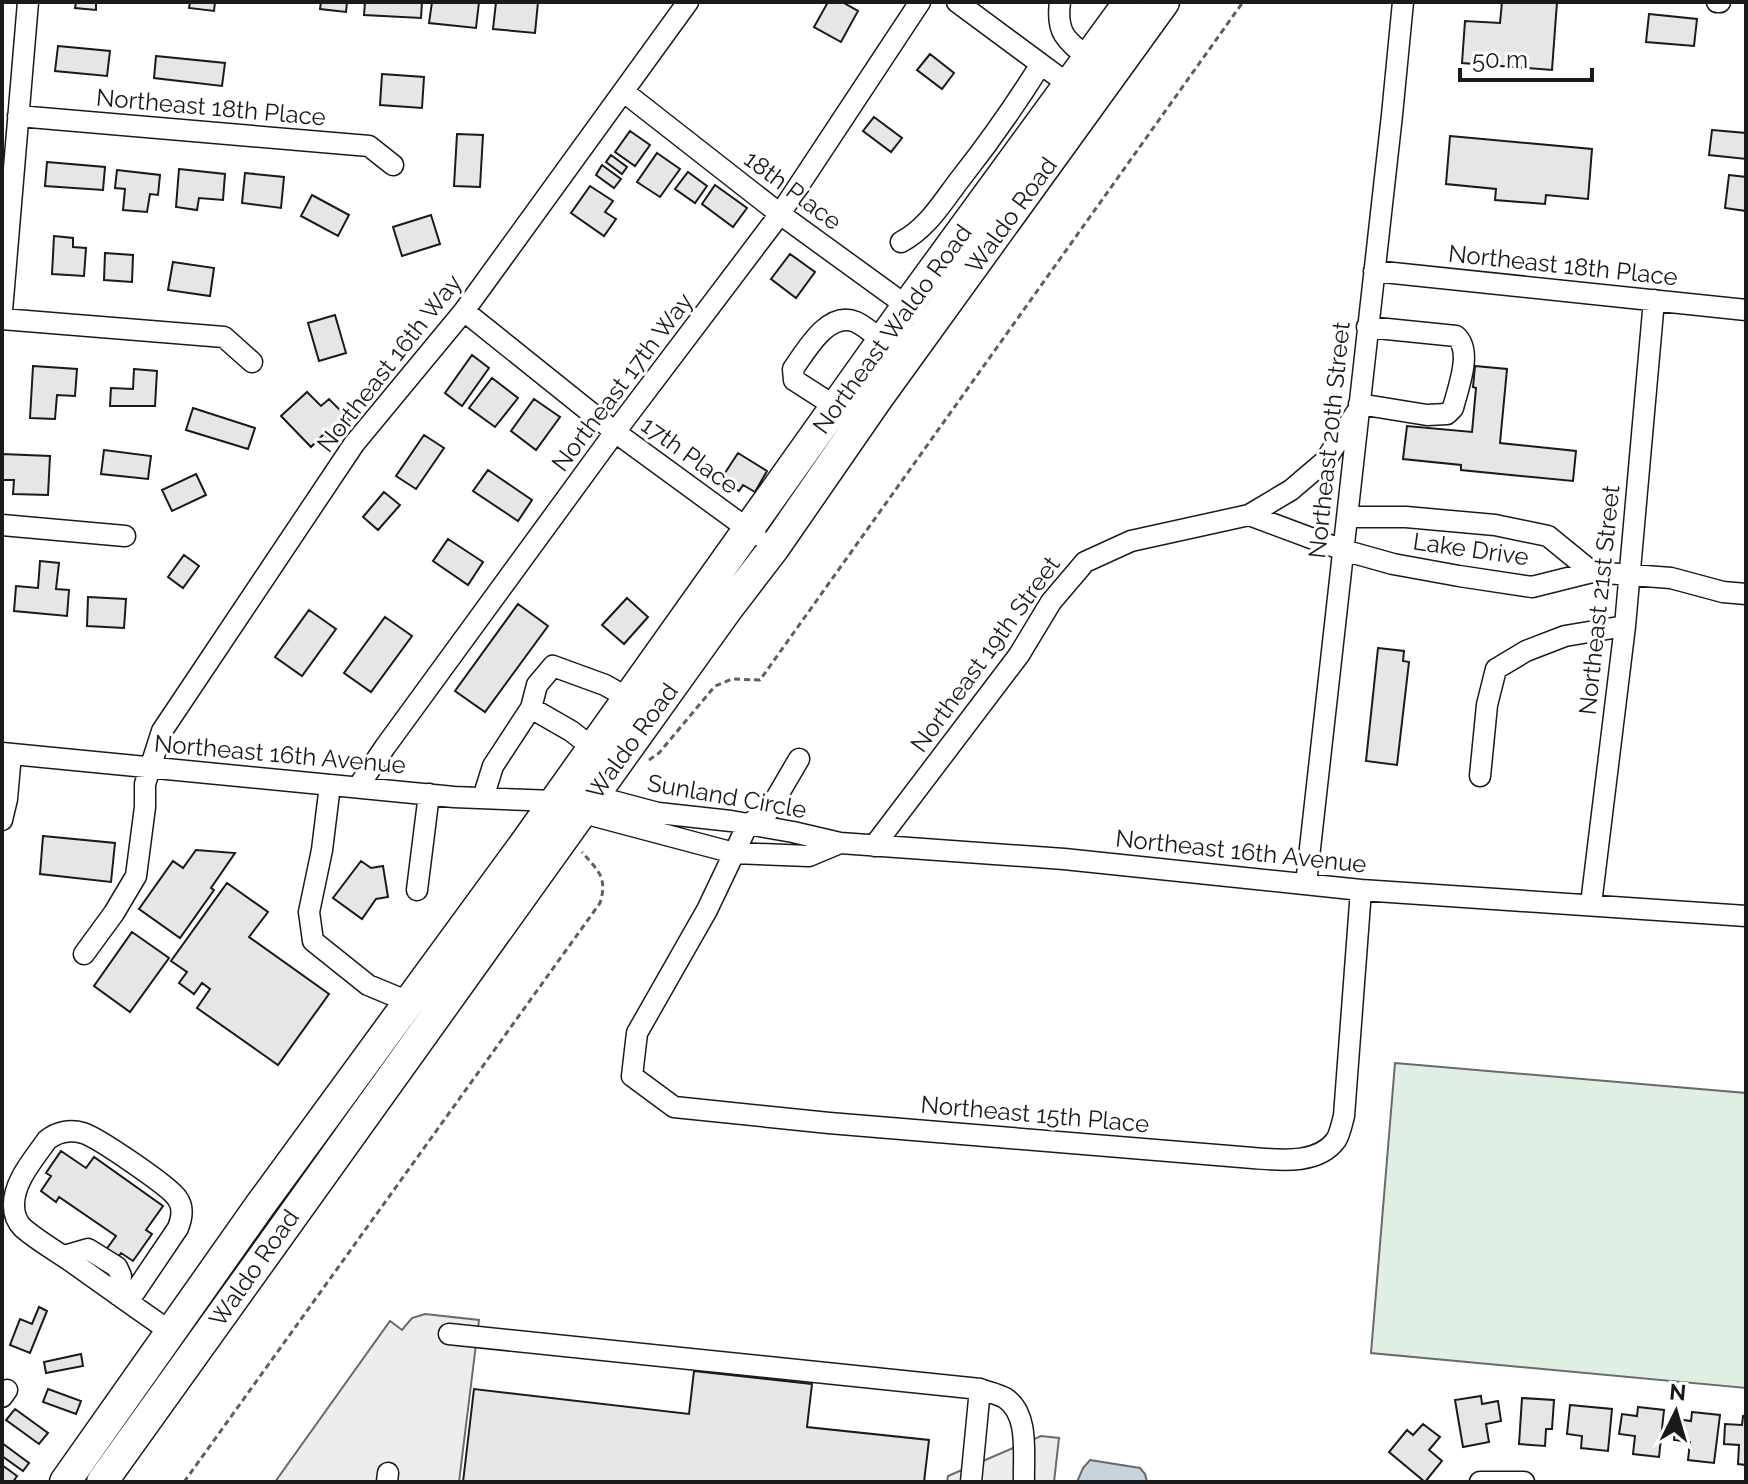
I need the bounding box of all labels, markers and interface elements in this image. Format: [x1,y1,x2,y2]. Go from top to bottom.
scale bar [1460,32,1592,82]
text: 50 m [1472,45,1528,74]
street label: Northeast 18th Place [95,83,327,131]
street label: 18th Place [739,144,847,236]
street label: Waldo Road [959,151,1063,279]
street label: Northeast Waldo Road [806,219,978,439]
street label: Northeast 18th Place [1447,239,1679,291]
street label: Northeast 16th Way [311,268,467,458]
street label: Northeast 17th Way [545,287,699,477]
street label: Northeast 20th Street [1302,320,1356,560]
street label: 17th Place [636,410,744,500]
street label: Northeast 21st Street [1573,484,1625,716]
street label: Lake Drive [1411,527,1531,571]
street label: Northeast 19th Street [904,550,1066,758]
street label: Waldo Road [580,677,684,805]
street label: Northeast 16th Avenue [153,729,407,779]
street label: Sunland Circle [645,768,809,824]
street label: Northeast 16th Avenue [1114,823,1368,879]
street label: Northeast 15th Place [920,1090,1150,1138]
street label: Waldo Road [203,1204,305,1332]
north arrow [1636,1372,1716,1452]
text: N [1668,1378,1687,1406]

